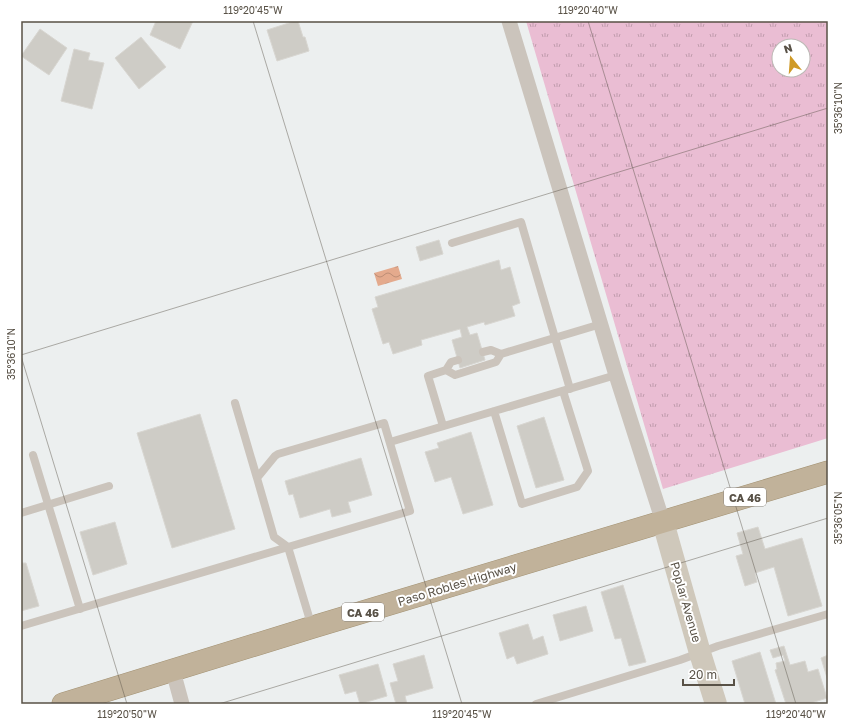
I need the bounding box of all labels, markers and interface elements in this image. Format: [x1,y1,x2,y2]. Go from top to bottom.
text: 119°20'45"W [223,4,283,16]
text: 119°20'40"W [558,4,618,16]
north arrow [771,38,811,78]
text: N [782,41,794,55]
text: 35°36'10"N [832,82,844,134]
text: 35°36'10"N [5,328,17,380]
road number: CA 46 [724,488,766,506]
text: 35°36'05"N [832,491,844,545]
street label: Paso Robles Highway [396,559,518,609]
street label: Poplar Avenue [667,560,705,644]
road number: CA 46 [342,603,384,621]
scale bar [683,661,734,687]
text: 20 m [689,667,717,682]
text: 119°20'50"W [97,708,157,720]
text: 119°20'45"W [432,708,492,720]
text: 119°20'40"W [766,708,826,720]

